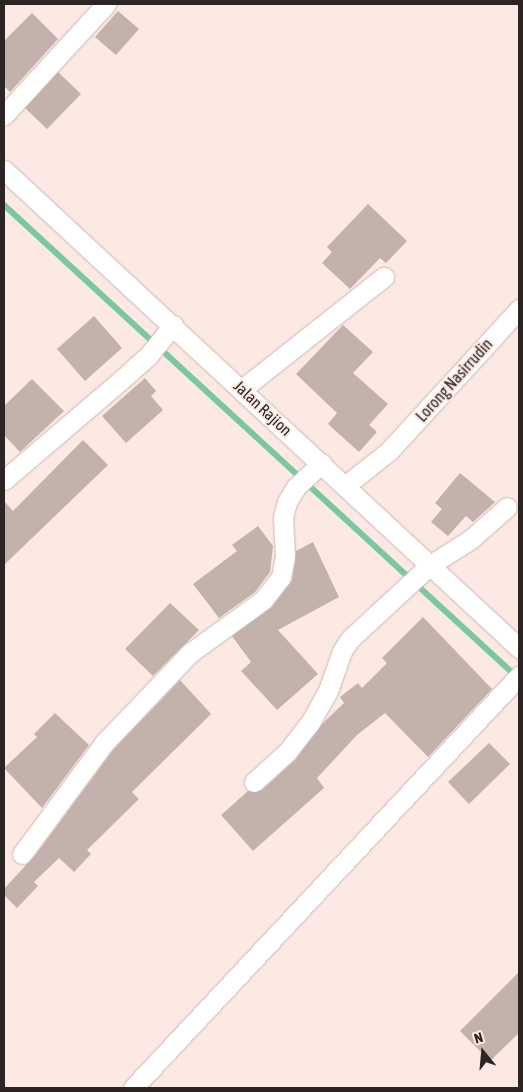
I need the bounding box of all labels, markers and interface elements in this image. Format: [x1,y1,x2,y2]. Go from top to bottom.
street label: Lorong Nasirrudin [412,334,496,426]
street label: Jalan Rajion [230,376,296,440]
north arrow [458,1027,508,1077]
text: N [472,1029,485,1047]

